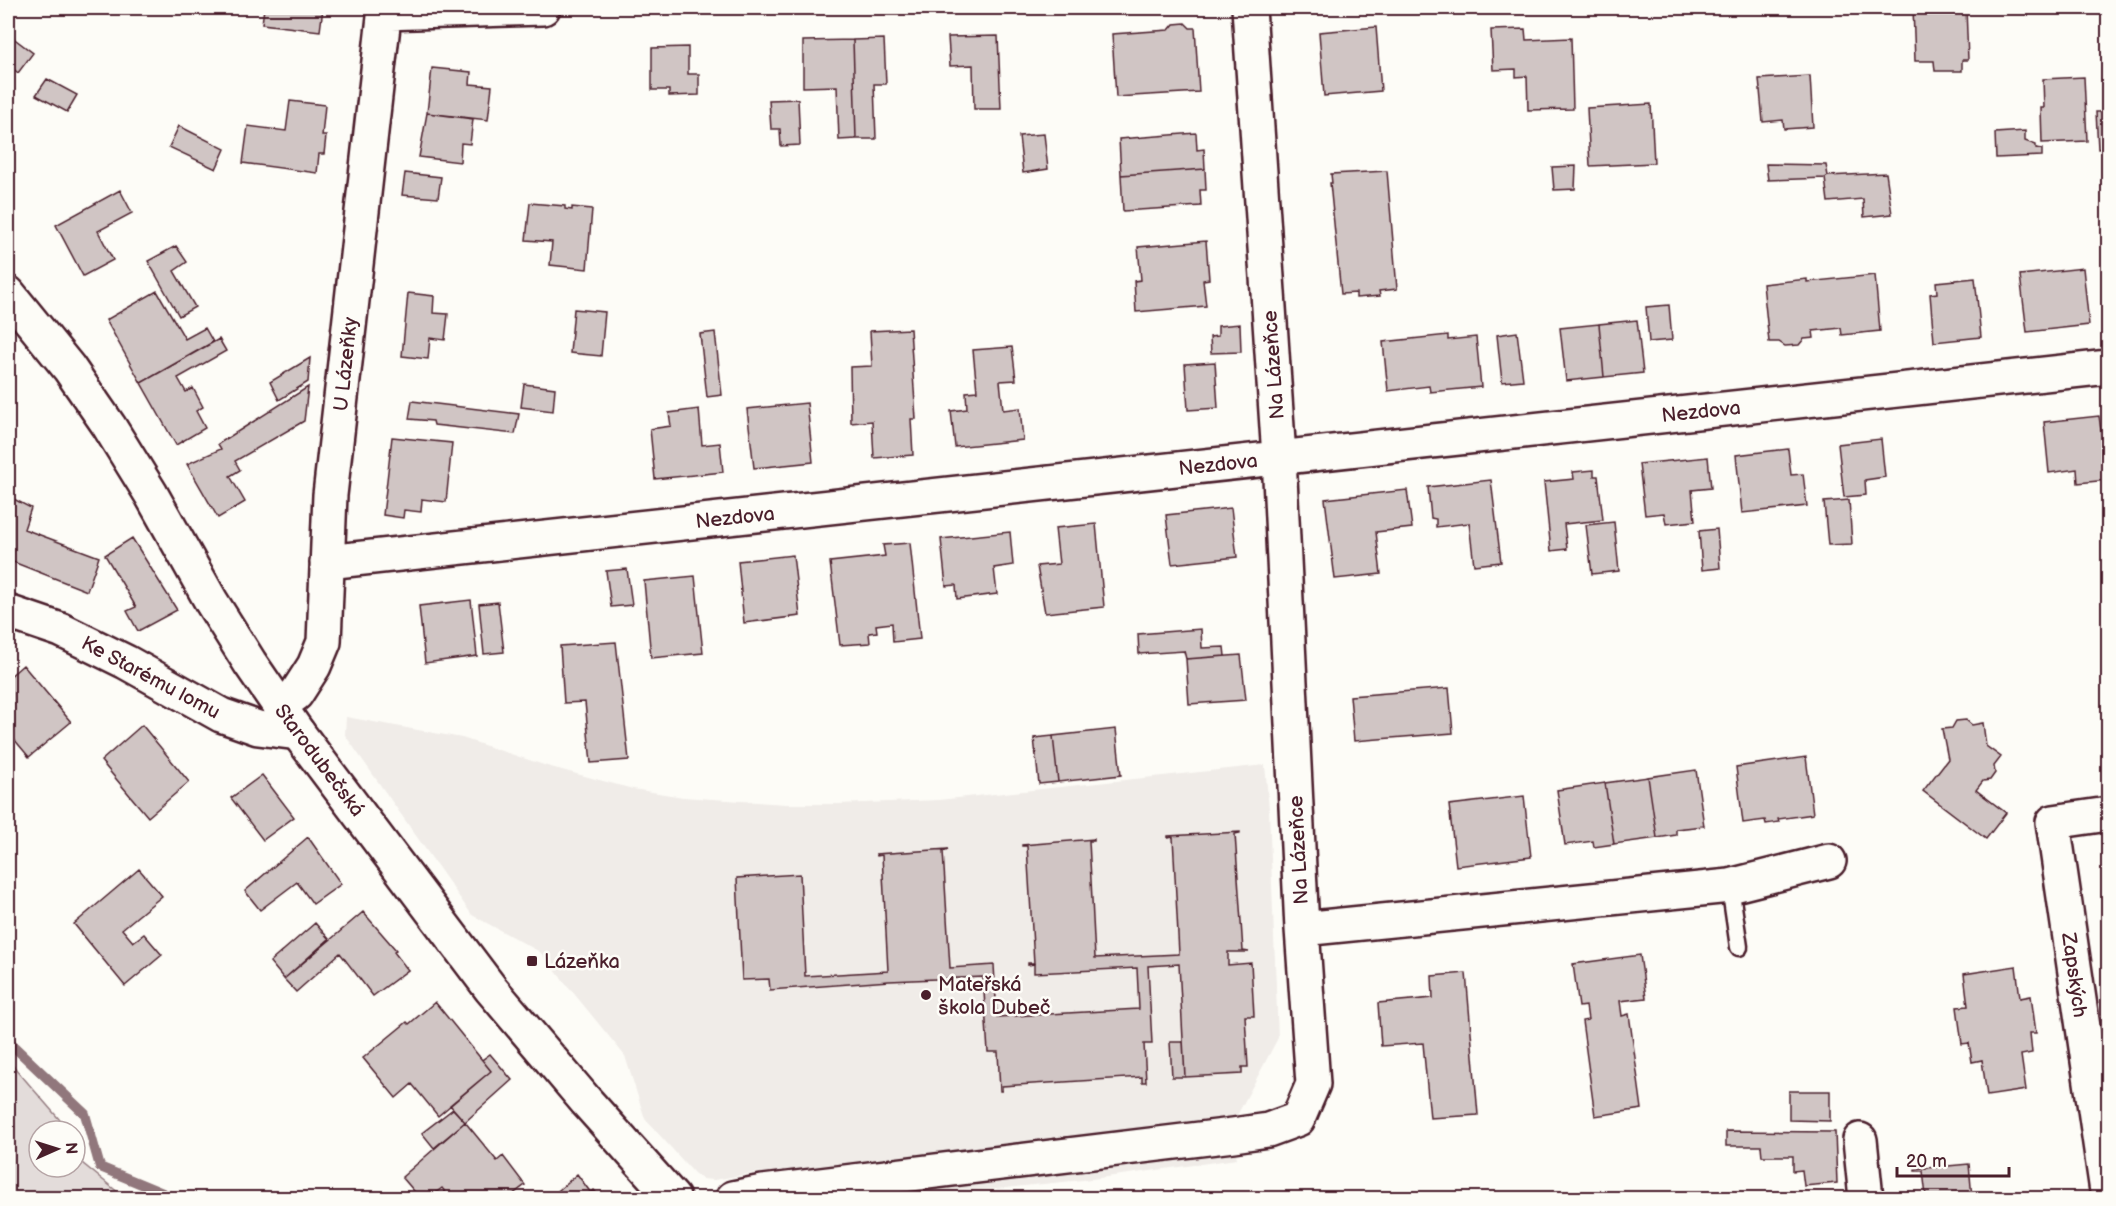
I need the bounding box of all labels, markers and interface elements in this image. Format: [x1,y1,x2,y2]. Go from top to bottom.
street label: Na Lázeňce [1258,309,1290,420]
street label: U Lázeňky [329,316,363,412]
street label: Nezdova [1660,396,1742,428]
street label: Nezdova [1177,449,1259,481]
street label: Nezdova [694,502,776,534]
street label: Ke Starému lomu [77,631,224,725]
street label: Starodubečská [269,700,369,821]
street label: Na Lázeňce [1284,795,1314,905]
street label: Zapských [2056,930,2092,1019]
place label: Lázeňka [544,950,620,974]
marker: Lázeňka [525,954,539,968]
place label: Mateřská škola Dubeč [938,973,1051,1020]
marker: Mateřská škola Dubeč [919,988,933,1002]
north arrow [27,1119,87,1179]
scale bar [1897,1140,2010,1178]
text: N [61,1142,80,1155]
text: 20 m [1906,1151,1947,1172]

